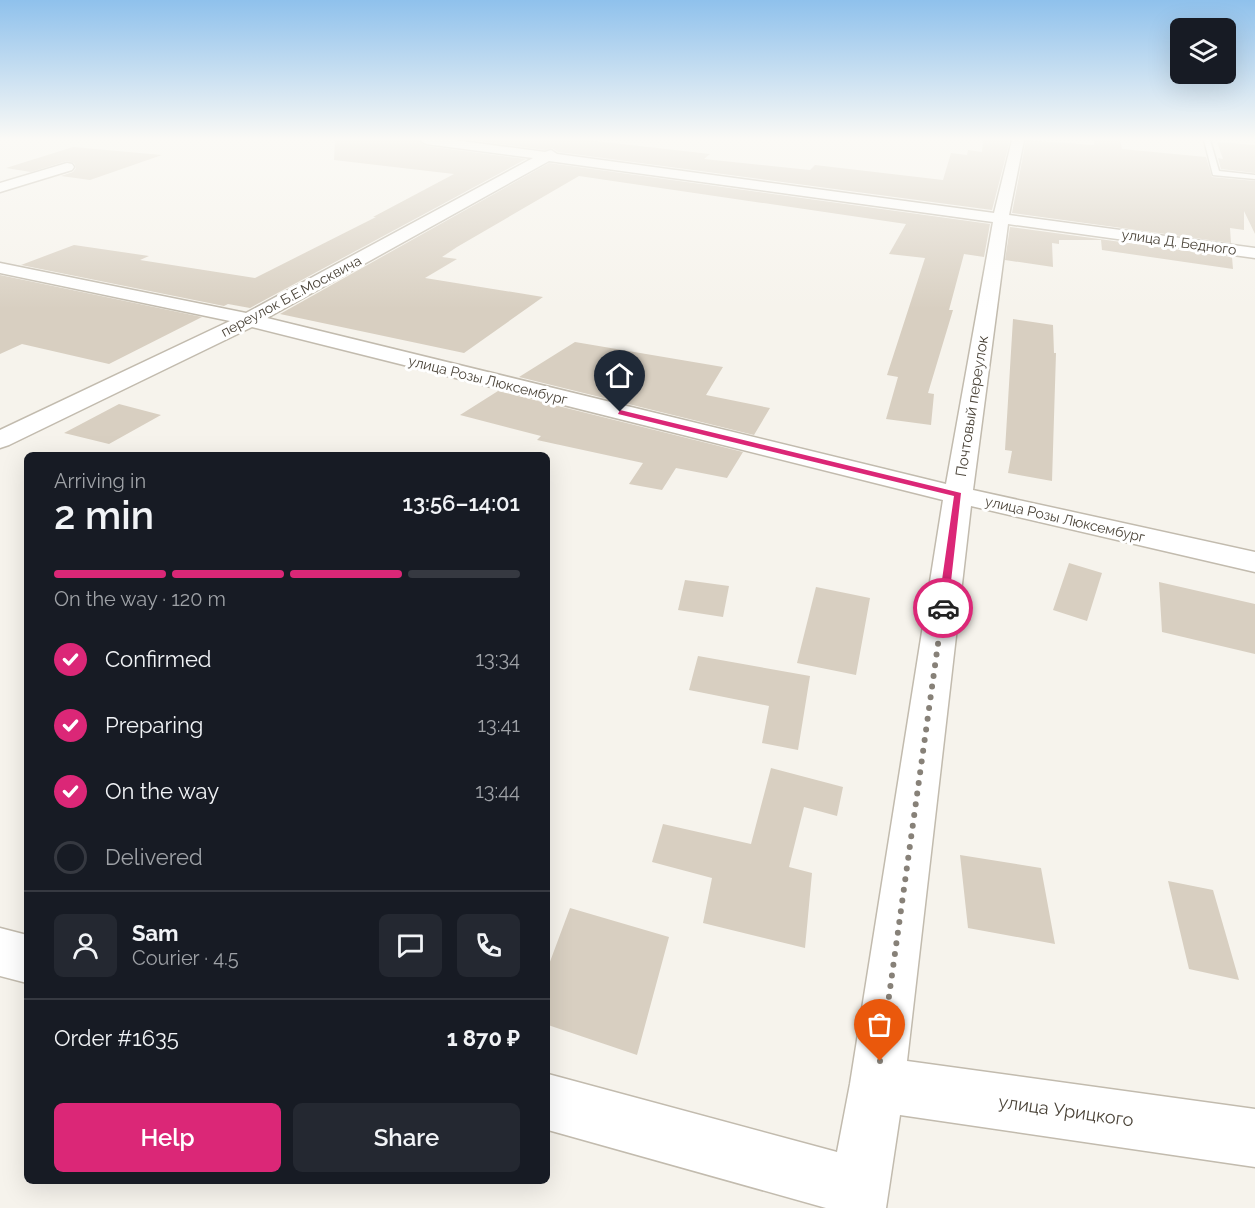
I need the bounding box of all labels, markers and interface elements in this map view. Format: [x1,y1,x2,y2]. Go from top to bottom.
map controls [1170,18,1236,84]
button: layers [1170,18,1236,84]
street label: улица Д. Бедного [1121,226,1237,258]
street label: переулок Б.Е.Москвича [218,252,364,340]
street label: Почтовый переулок [952,334,992,478]
pin [594,350,645,412]
street label: улица Розы Люксембург [407,352,570,408]
icon: home [603,359,636,392]
text: Arriving in [54,469,146,493]
text: 13:56–14:01 [403,490,520,516]
text: 2 min [54,492,154,538]
street label: улица Розы Люксембург [984,493,1147,545]
courier [913,578,973,638]
text: On the way · 120 m [54,587,226,611]
icon: car [927,592,960,625]
icon: check [54,643,87,676]
text: Confirmed [105,646,212,672]
text: 13:34 [475,647,520,671]
icon: check [54,709,87,742]
text: Preparing [105,712,203,738]
text: 13:41 [478,713,520,737]
icon: check [54,775,87,808]
text: On the way [105,778,219,804]
text: 13:44 [475,779,520,803]
text: Delivered [105,844,203,870]
button: person [54,914,117,977]
button: chat [379,914,442,977]
button: phone [457,914,520,977]
text: Sam [132,920,179,946]
text: Courier · 4.5 [132,946,239,970]
pin [854,999,905,1061]
icon: bag [863,1008,896,1041]
text: Order #1635 [54,1025,179,1051]
text: 1 870 ₽ [447,1025,520,1051]
street label: улица Урицкого [997,1091,1135,1130]
button: Help [54,1103,281,1172]
button: Share [293,1103,520,1172]

